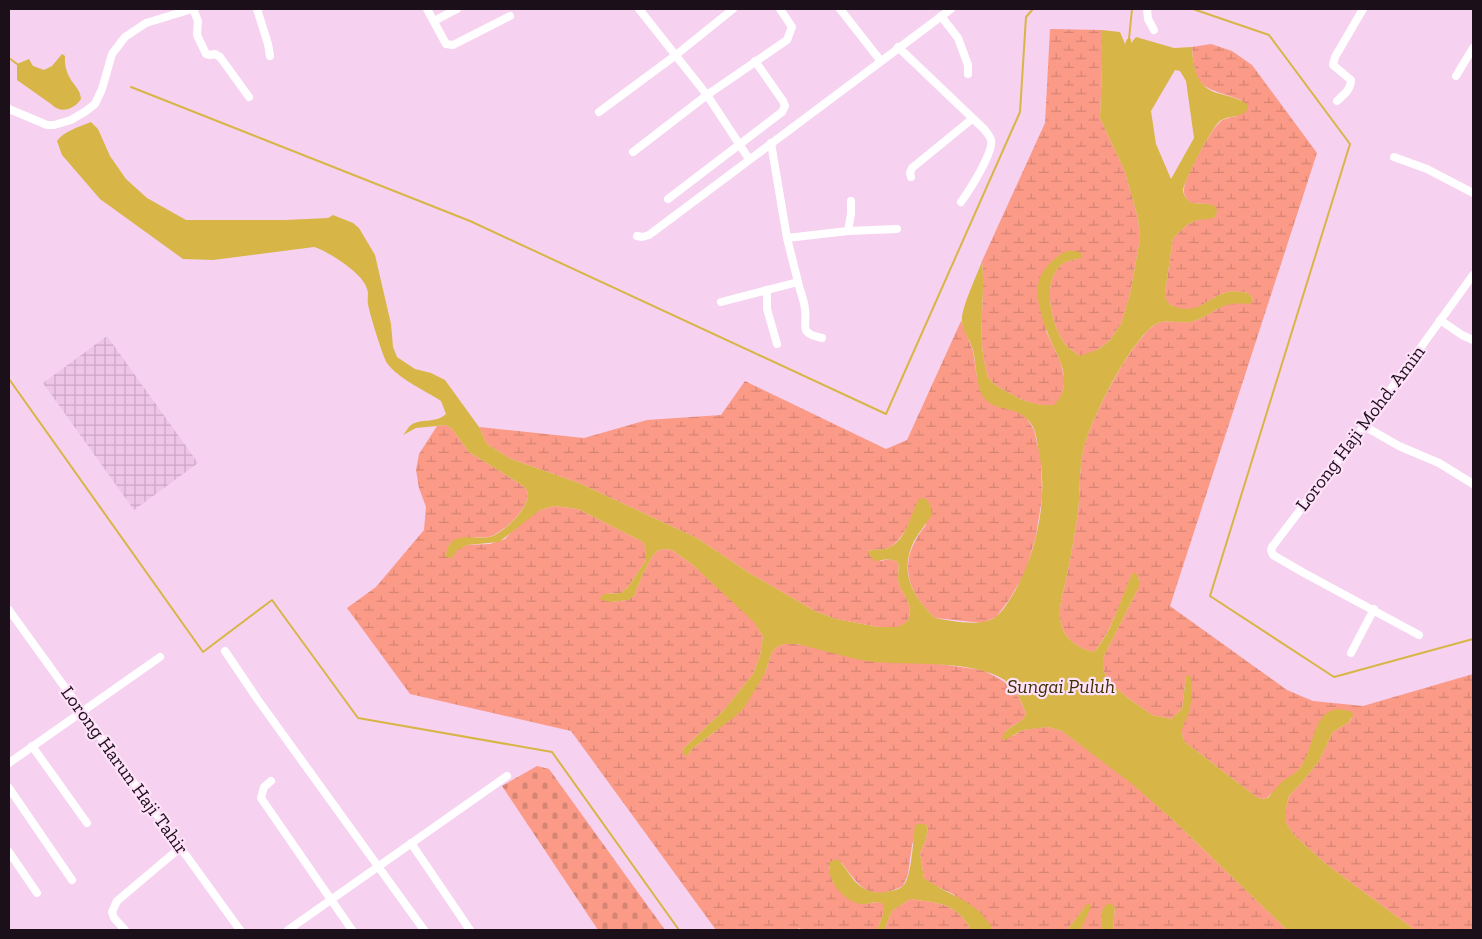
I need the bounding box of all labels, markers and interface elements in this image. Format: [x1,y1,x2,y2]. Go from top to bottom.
street label: Lorong Haji Mohd. Amin [1290,341,1430,515]
water label: Sungai Puluh [1007,674,1115,698]
street label: Lorong Harun Haji Tahir [56,681,194,859]

